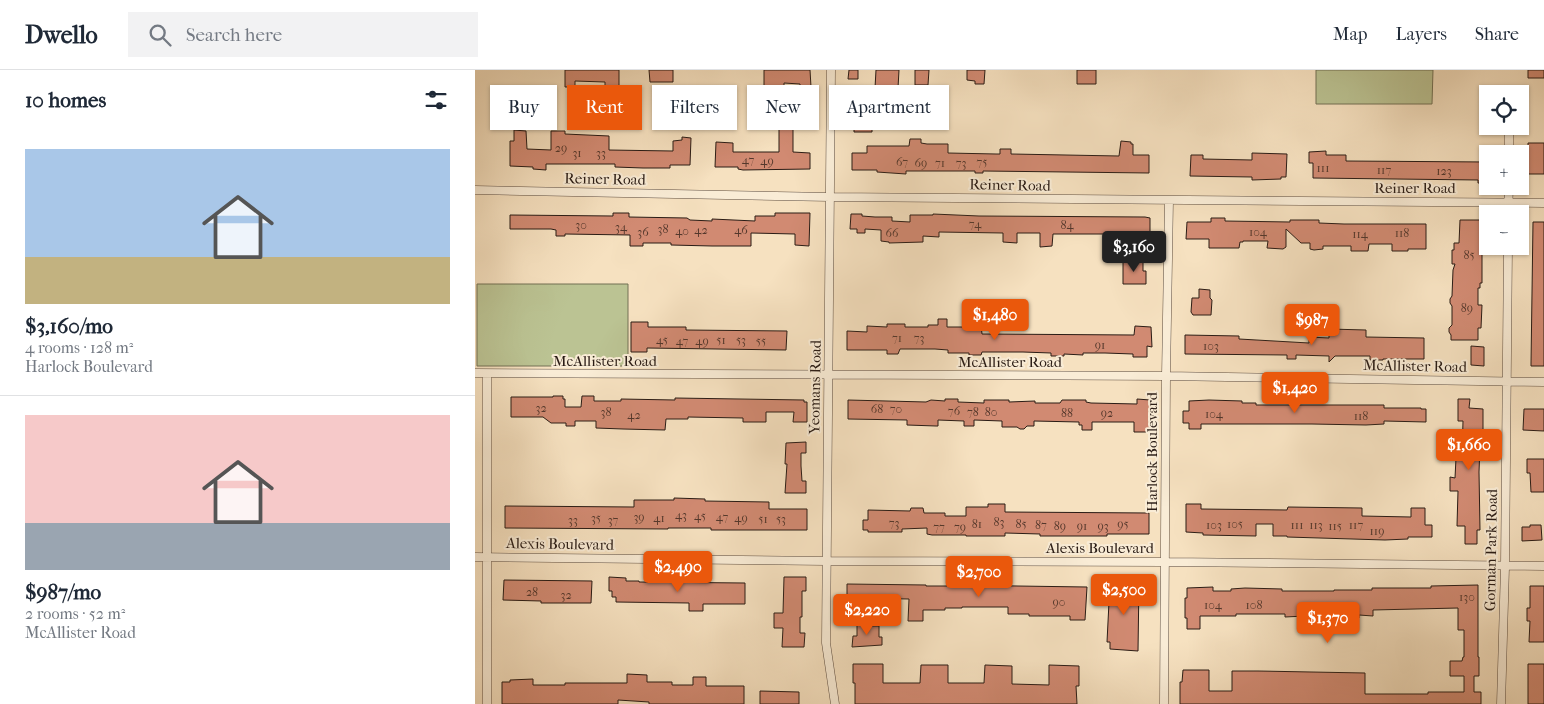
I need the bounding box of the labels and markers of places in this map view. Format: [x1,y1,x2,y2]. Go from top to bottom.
pin: $3,160 [1093,230,1175,273]
pin: $1,480 [954,298,1036,341]
pin: $987 [1282,304,1342,346]
pin: $1,420 [1254,372,1336,414]
pin: $1,660 [1428,428,1510,471]
pin: $2,490 [637,550,719,593]
pin: $2,700 [938,556,1020,598]
pin: $2,500 [1083,574,1165,616]
pin: $2,220 [826,594,908,636]
pin: $1,370 [1287,602,1369,644]

